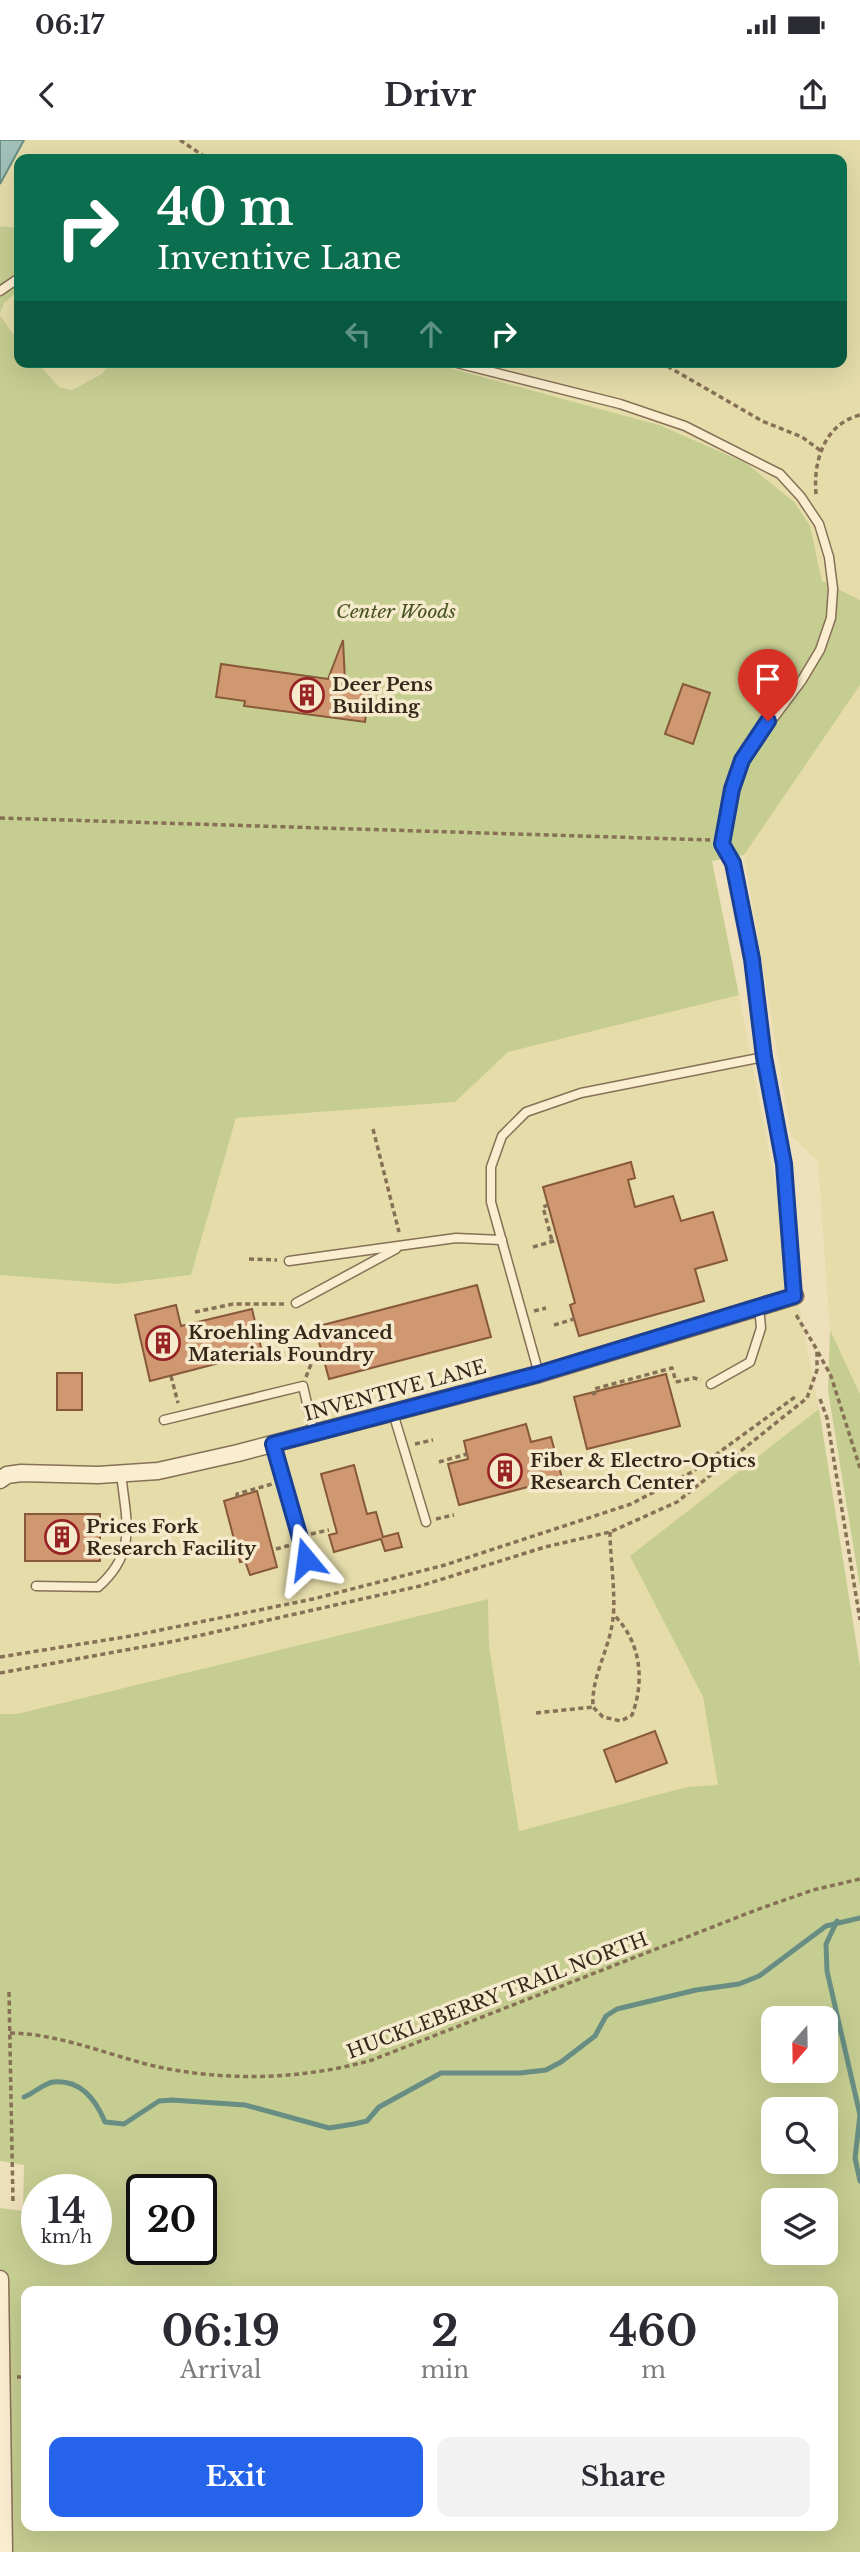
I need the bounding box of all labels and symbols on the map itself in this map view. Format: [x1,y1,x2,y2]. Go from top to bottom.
park label: Center Woods [336,600,456,623]
pin [738,649,798,721]
place label: Deer Pens Building [332,673,433,718]
building icon: Deer Pens Building [288,676,326,714]
place label: Kroehling Advanced Materials Foundry [188,1321,393,1366]
building icon: Kroehling Advanced Materials Foundry [144,1324,182,1362]
street label: INVENTIVE LANE [302,1355,489,1426]
place label: Fiber & Electro-Optics Research Center [530,1449,756,1494]
building icon: Fiber & Electro-Optics Research Center [486,1452,524,1490]
place label: Prices Fork Research Facility [86,1515,257,1560]
building icon: Prices Fork Research Facility [43,1518,81,1556]
position arrow [269,1522,343,1596]
street label: HUCKLEBERRY TRAIL NORTH [343,1927,651,2064]
north arrow [761,2006,838,2082]
speed limit sign: 20 [126,2174,217,2265]

